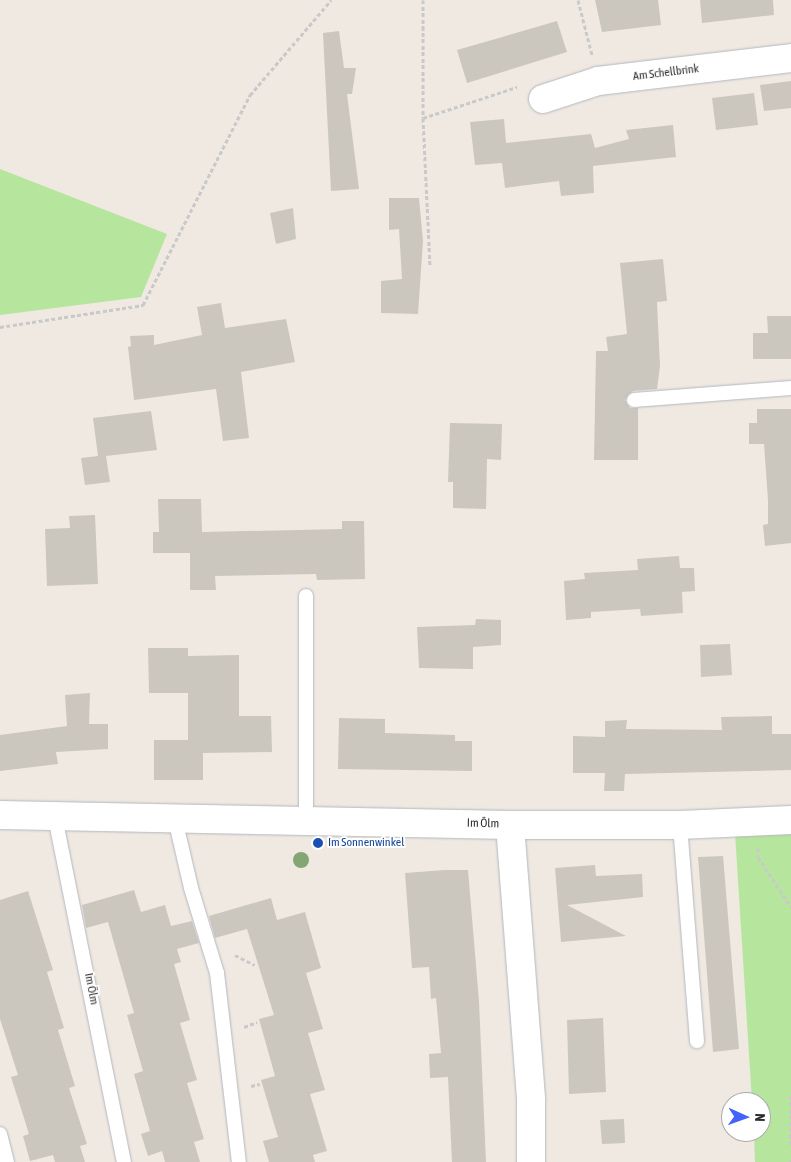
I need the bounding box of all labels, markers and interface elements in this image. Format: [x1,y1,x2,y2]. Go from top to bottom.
street label: Am Schellbrink [632,62,700,84]
street label: Im Ölm [467,817,499,831]
place label: Im Sonnenwinkel [328,836,404,850]
marker: Im Sonnenwinkel [312,837,324,849]
street label: Im Ölm [81,972,101,1006]
north arrow [721,1092,771,1142]
text: N [752,1113,768,1122]

